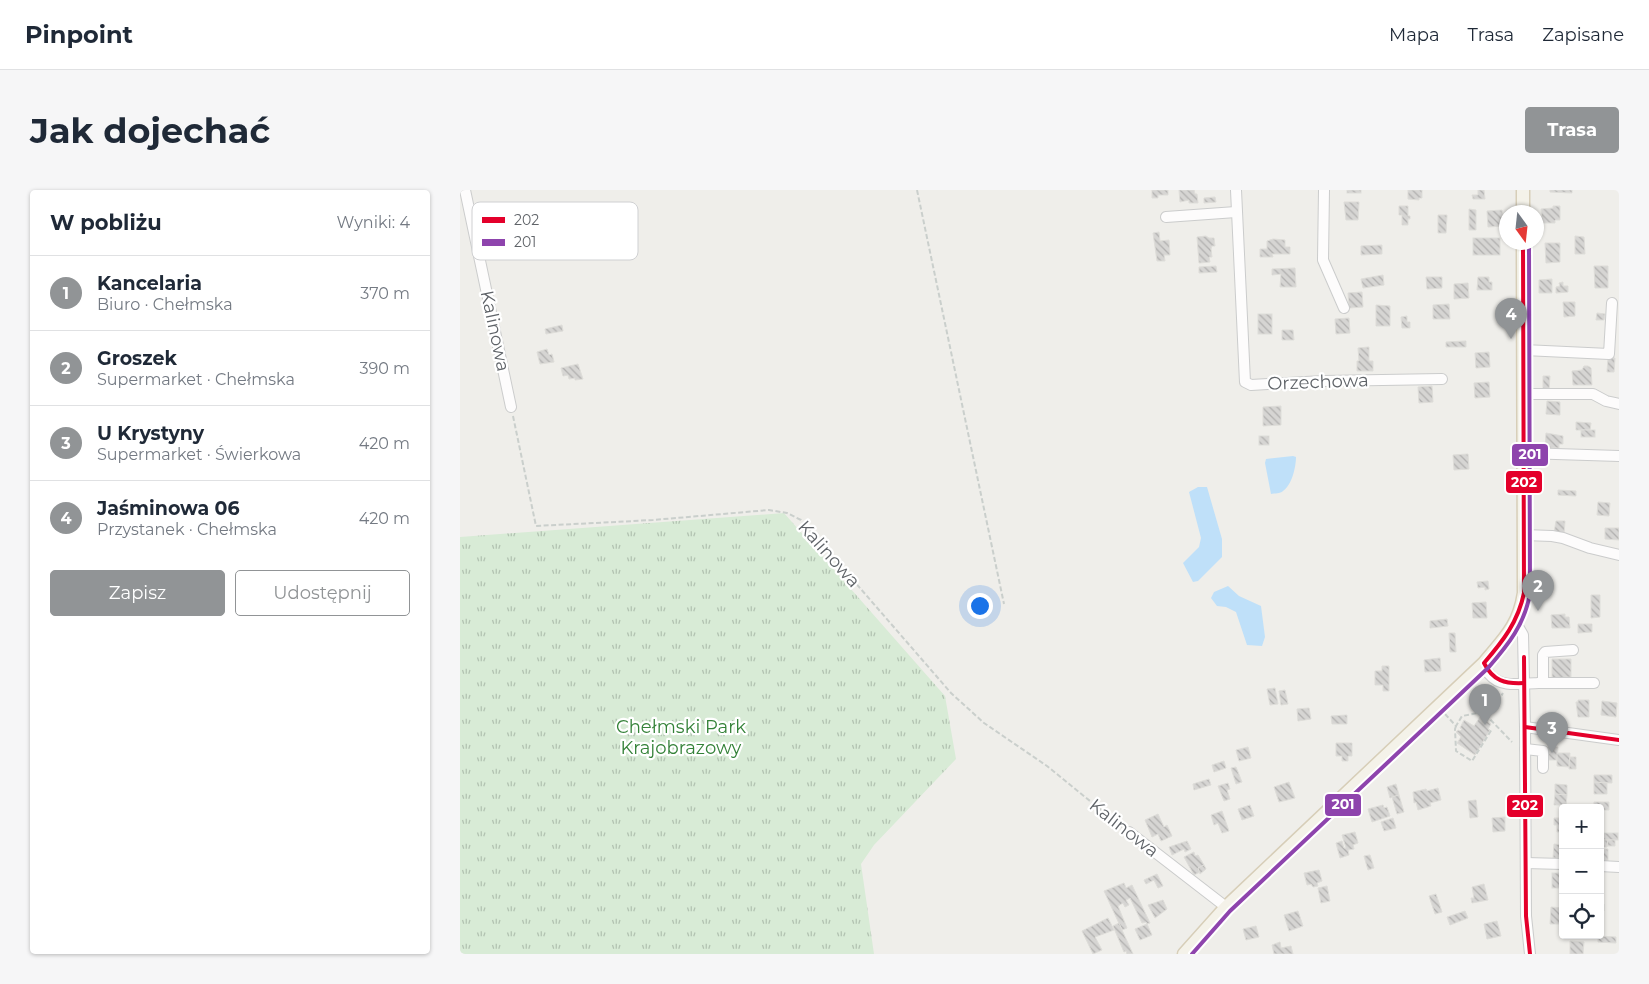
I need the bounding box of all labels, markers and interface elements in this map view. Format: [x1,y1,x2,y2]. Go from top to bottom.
text: Pinpoint [25,20,133,49]
text: Mapa [1389,24,1440,46]
text: Trasa [1468,24,1514,46]
text: Zapisane [1542,24,1624,46]
button: Trasa [1525,107,1619,153]
text: Jak dojechać [30,109,270,152]
legend [472,202,638,260]
north arrow [1499,205,1544,250]
text: W pobliżu [50,210,162,235]
text: 202 [514,211,539,229]
text: Wyniki: 4 [336,213,410,232]
text: 201 [514,233,536,251]
text: Kancelaria [97,272,202,295]
text: 1 [63,284,69,303]
text: 370 m [360,284,410,303]
street label: Kalinowa [476,289,514,373]
text: Biuro · Chełmska [97,295,233,314]
pin: 4 [1495,298,1527,339]
text: Groszek [97,347,177,370]
text: 2 [61,359,71,378]
text: 390 m [359,359,410,378]
street label: Orzechowa [1267,369,1369,395]
text: Supermarket · Chełmska [97,370,295,389]
text: U Krystyny [97,422,204,445]
text: 3 [61,434,71,453]
text: 420 m [359,434,410,453]
line badge: 201 [1511,443,1549,467]
text: Supermarket · Świerkowa [97,445,301,464]
text: 201 [1518,445,1542,463]
line badge: 202 [1505,470,1543,494]
text: 202 [1511,473,1537,491]
text: Jaśminowa 06 [97,497,240,520]
text: 4 [60,509,72,528]
text: 420 m [359,509,410,528]
street label: Kalinowa [793,516,865,592]
text: Przystanek · Chełmska [97,520,277,539]
button: Zapisz [50,570,225,616]
button: Udostępnij [235,570,410,616]
pin: 2 [1522,570,1554,611]
your location [967,593,993,619]
pin: 1 [1469,684,1501,725]
pin: 3 [1536,712,1568,753]
park label: Chełmski Park Krajobrazowy [616,716,746,759]
line badge: 201 [1324,793,1362,817]
street label: Kalinowa [1085,794,1163,862]
line badge: 202 [1506,794,1544,818]
text: 201 [1331,795,1355,813]
text: 202 [1512,796,1538,814]
map controls [1559,804,1604,939]
button: + [1559,804,1604,849]
button: − [1559,849,1604,894]
button: locate [1559,894,1604,939]

